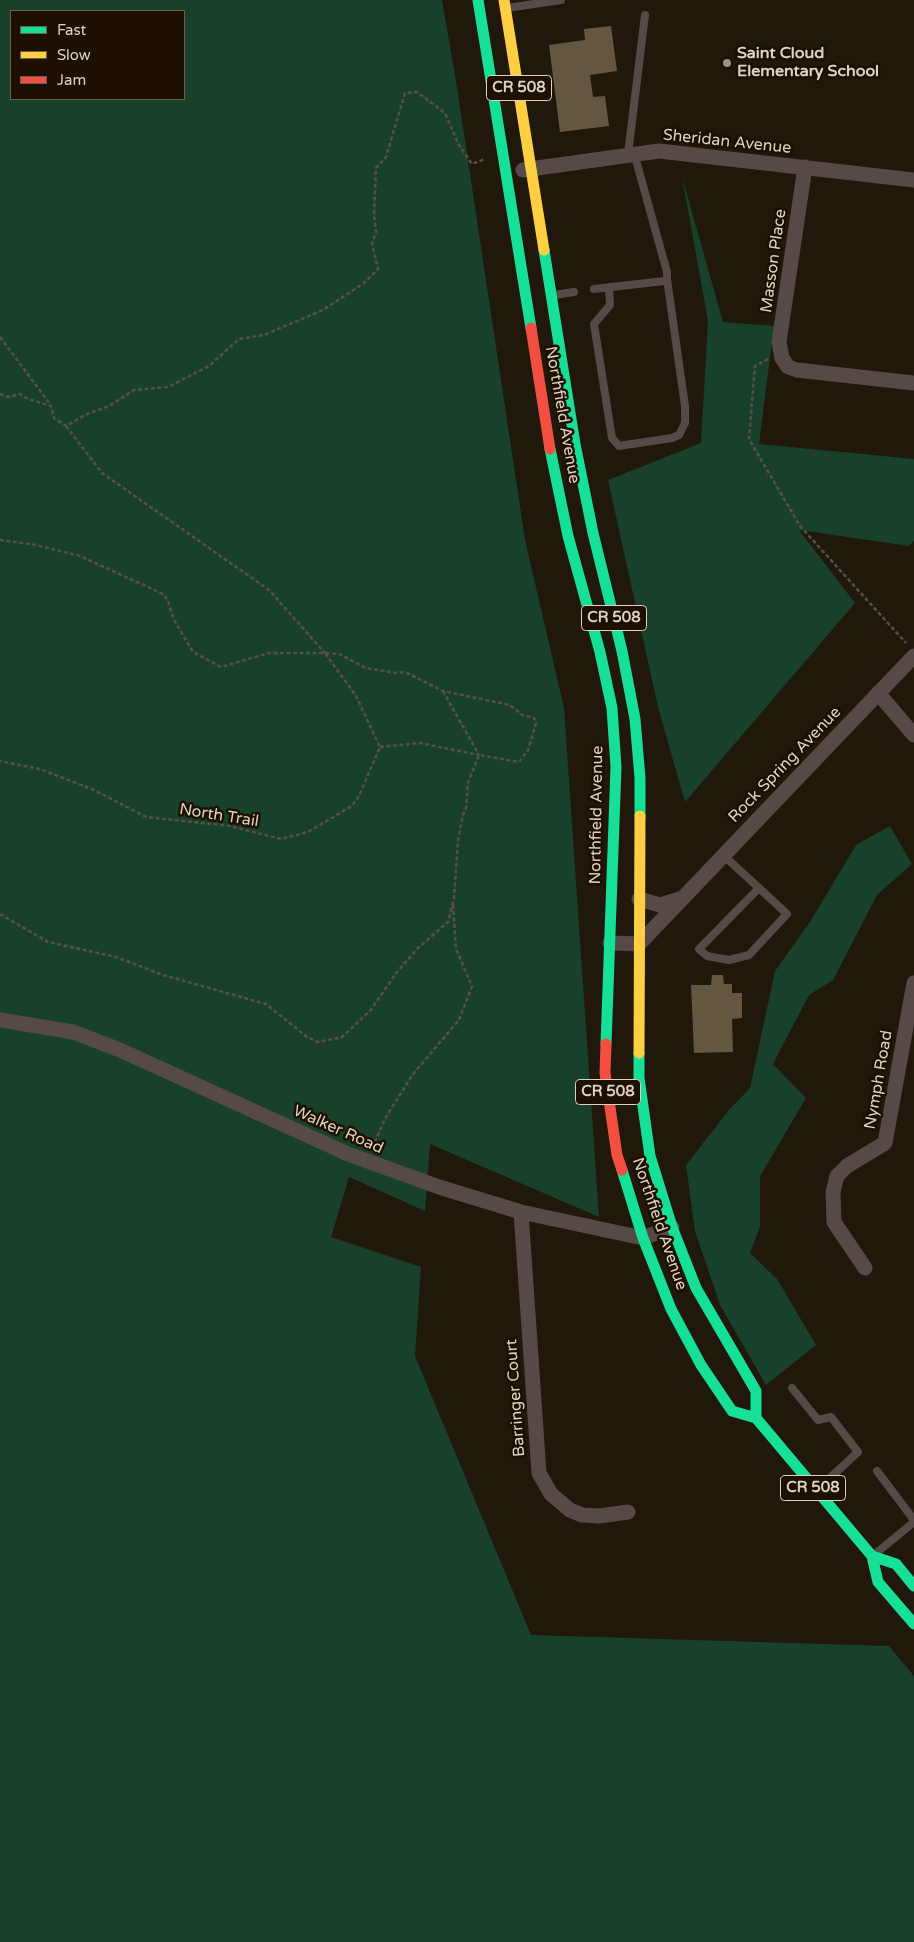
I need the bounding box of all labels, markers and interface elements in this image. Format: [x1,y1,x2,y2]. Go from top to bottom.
legend [10,10,185,100]
text: Fast [57,21,86,39]
place label: Saint Cloud Elementary School [737,44,879,82]
text: Slow [57,46,91,64]
marker: Saint Cloud Elementary School [721,57,733,69]
text: Jam [57,71,86,89]
road number: CR 508 [486,76,552,100]
street label: Sheridan Avenue [662,126,792,158]
street label: Masson Place [757,208,791,314]
street label: Northfield Avenue [540,345,584,485]
road number: CR 508 [582,606,646,630]
street label: Rock Spring Avenue [725,703,845,827]
street label: Northfield Avenue [586,745,608,885]
street label: North Trail [178,800,260,832]
street label: Nymph Road [861,1029,897,1131]
road number: CR 508 [576,1080,640,1104]
street label: Walker Road [290,1102,386,1158]
street label: Northfield Avenue [627,1155,691,1293]
street label: Barringer Court [502,1338,530,1458]
road number: CR 508 [780,1476,846,1500]

